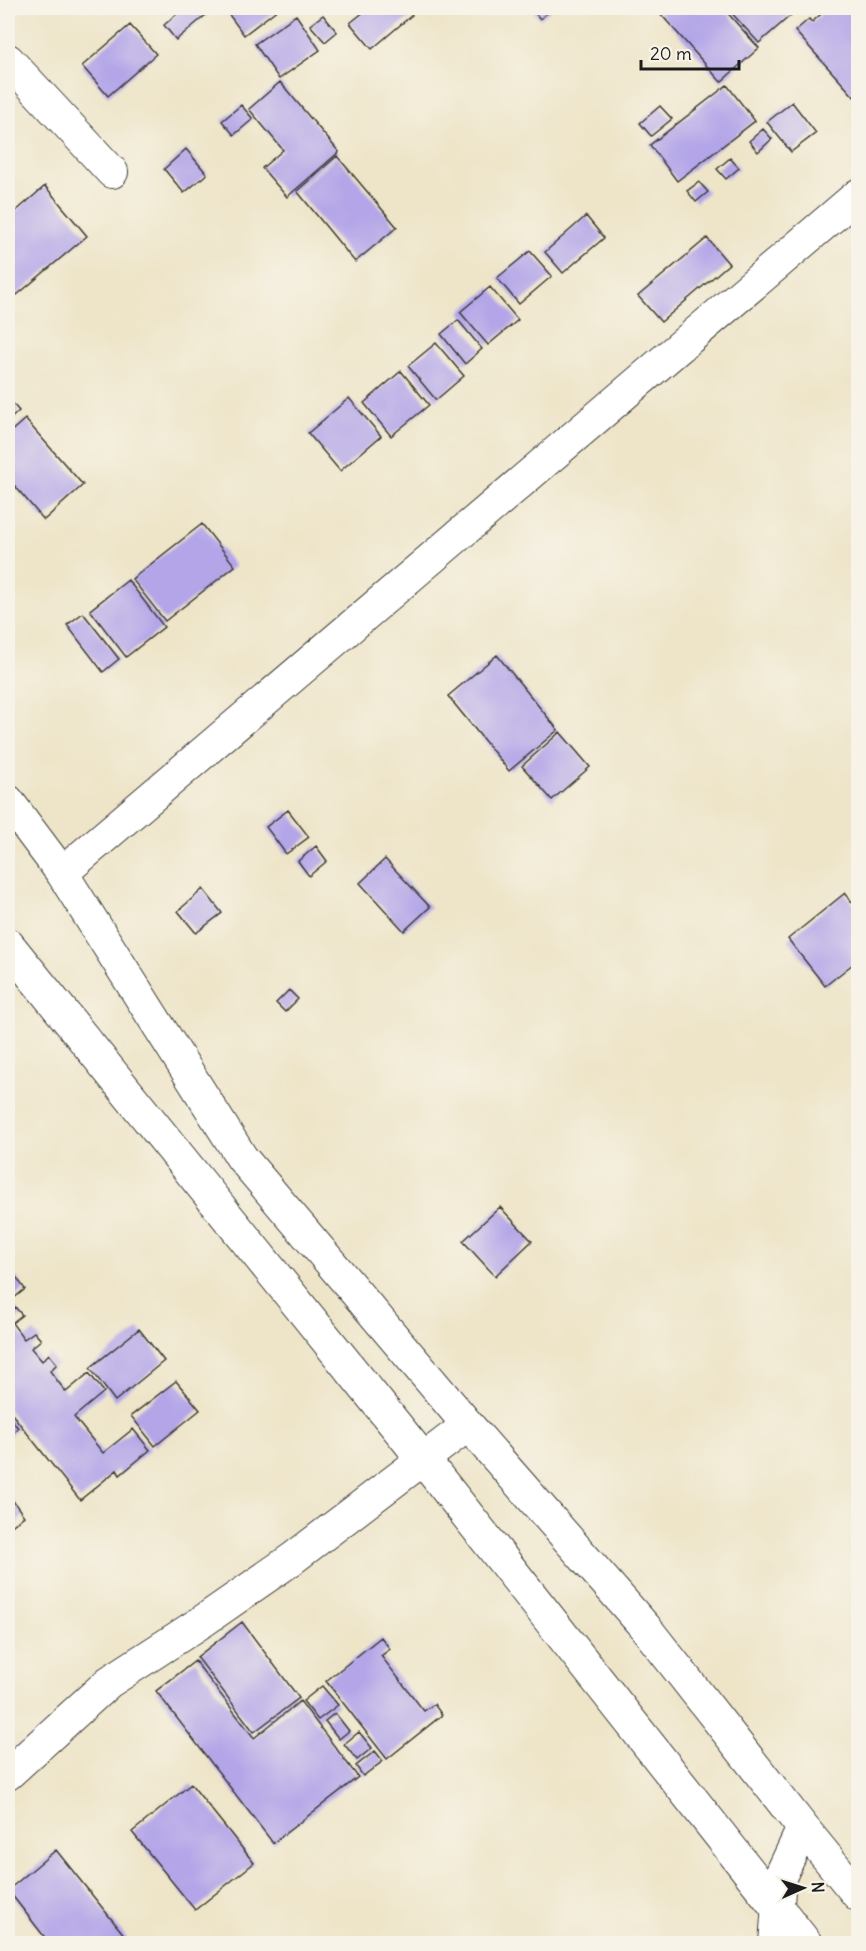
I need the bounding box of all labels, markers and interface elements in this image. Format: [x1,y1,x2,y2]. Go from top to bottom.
scale bar [641,33,738,71]
text: 20 m [650,42,692,65]
north arrow [773,1858,833,1918]
text: N [808,1881,828,1893]

